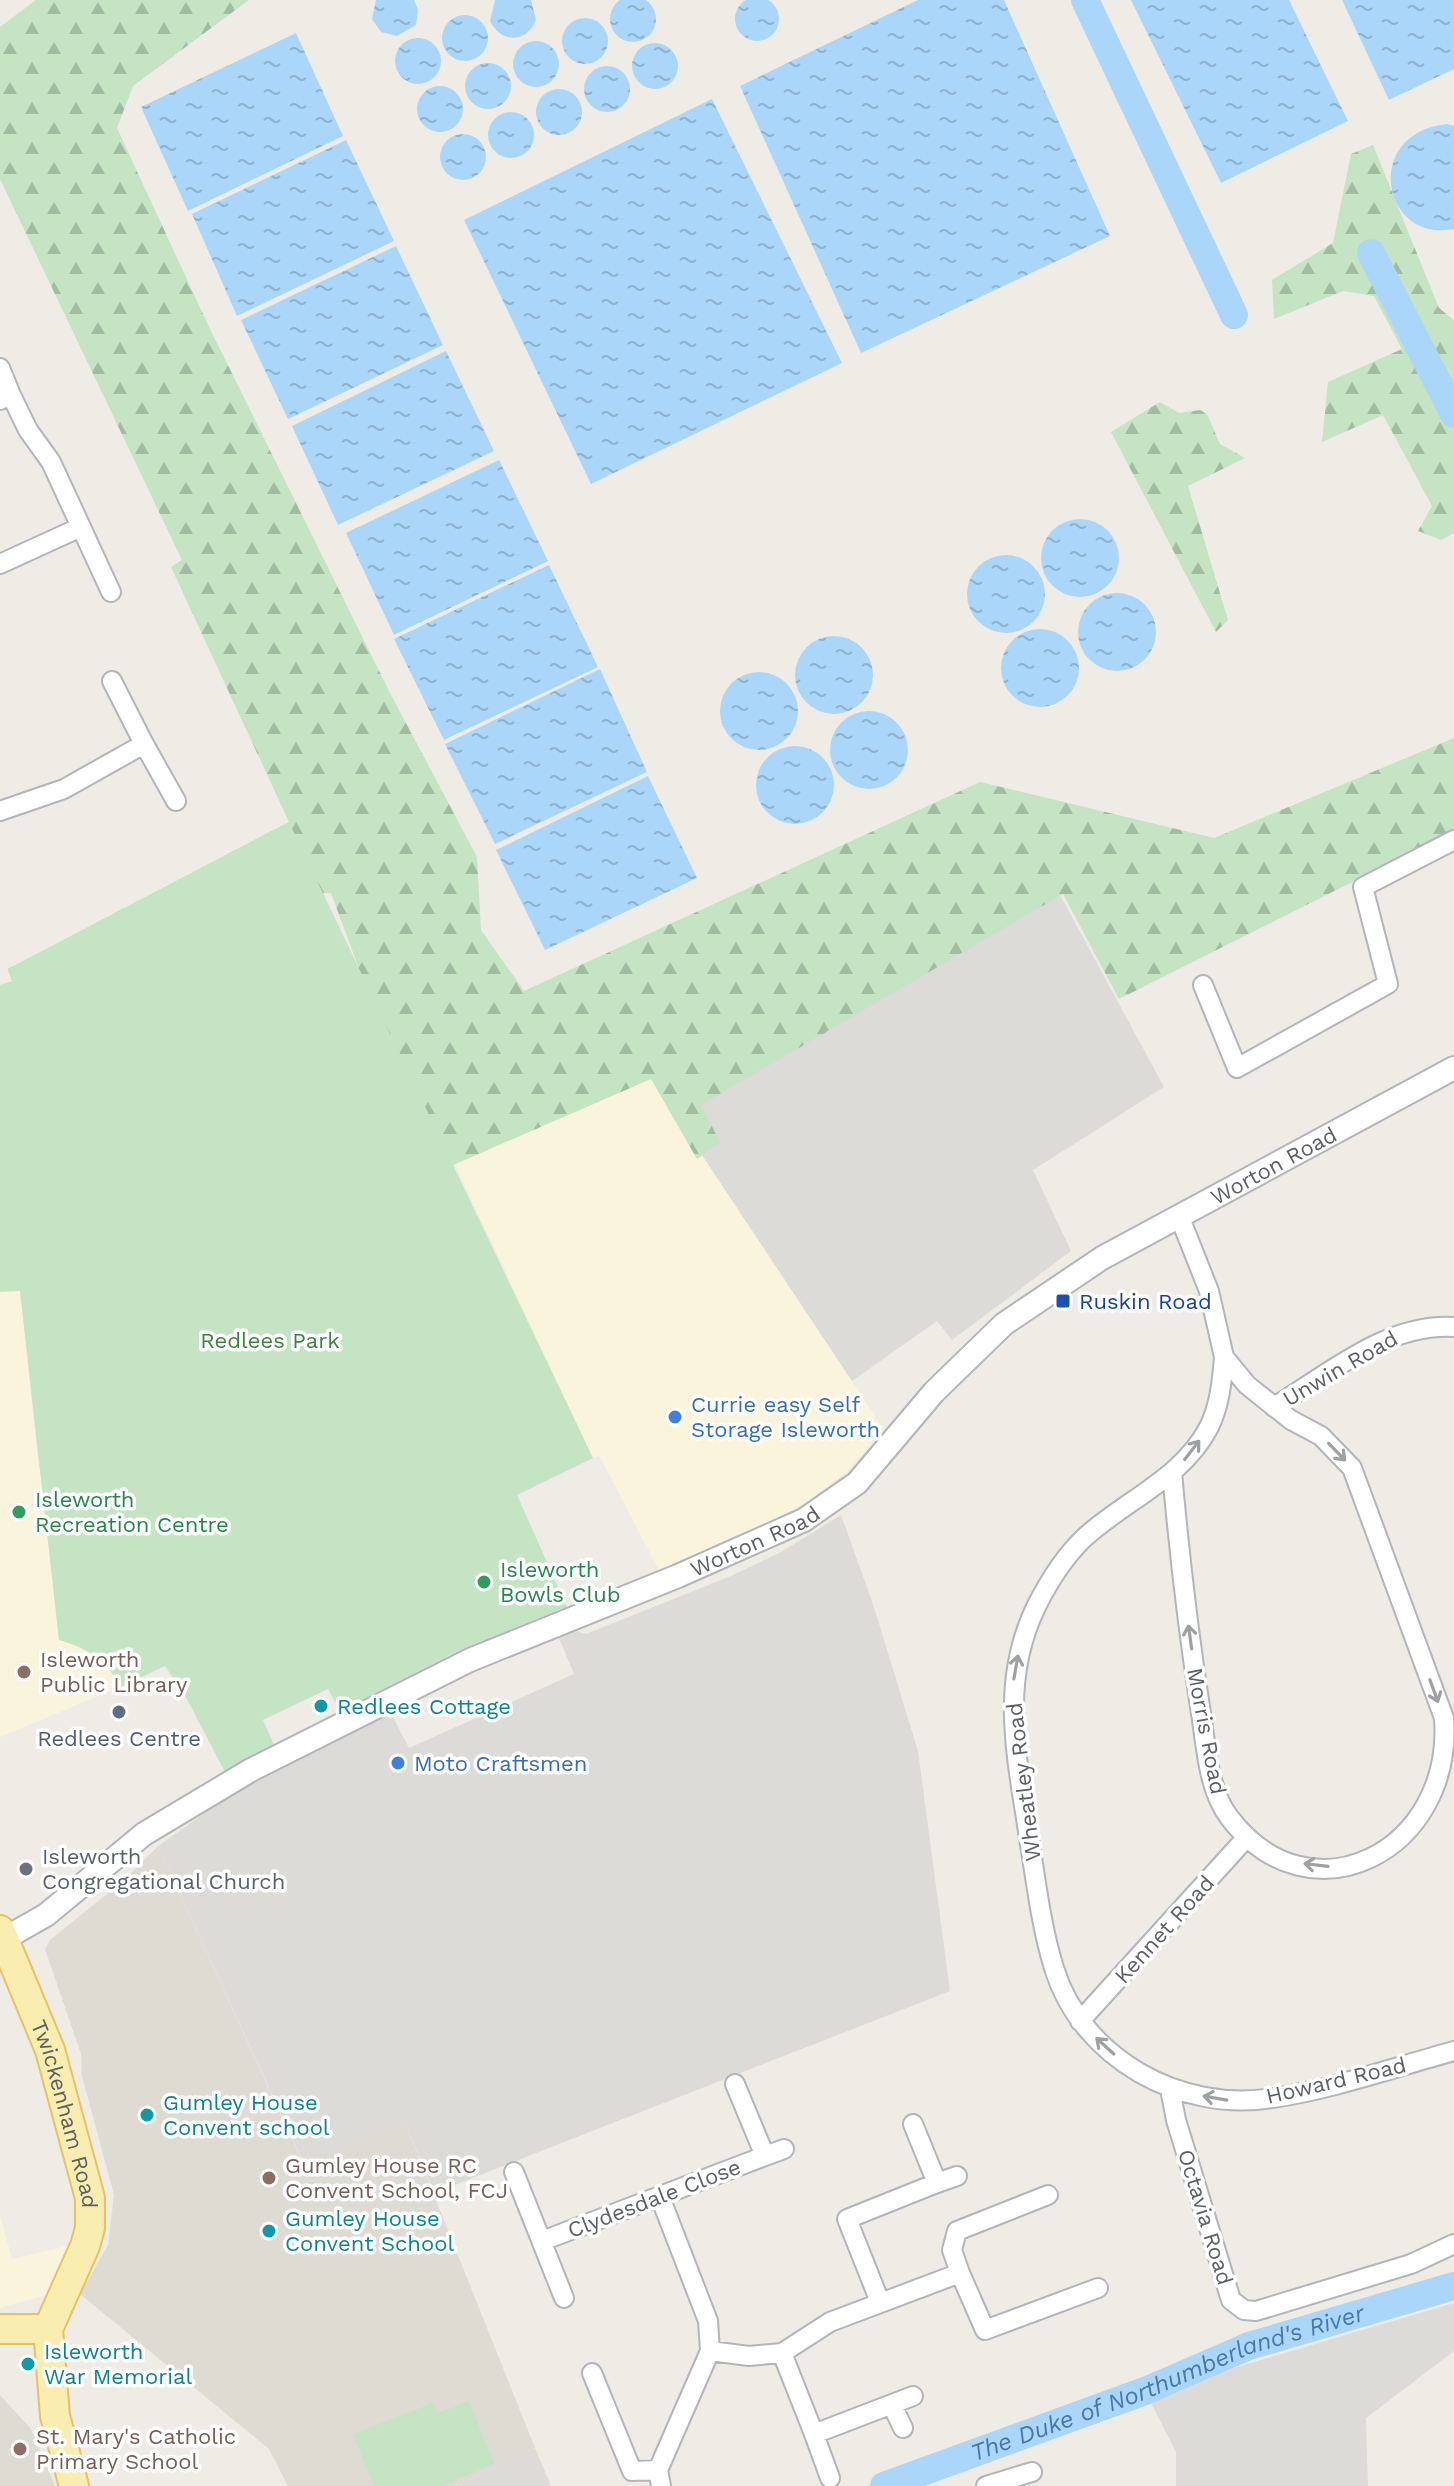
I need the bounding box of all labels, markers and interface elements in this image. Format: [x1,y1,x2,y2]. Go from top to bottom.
street label: Worton Road [1207,1122,1341,1210]
place label: Ruskin Road [1079,1289,1212,1314]
marker: Ruskin Road [1054,1292,1072,1310]
street label: Unwin Road [1279,1326,1402,1411]
park label: Redlees Park [200,1328,340,1353]
place label: Currie easy Self Storage Isleworth [691,1392,880,1442]
marker: Currie easy Self Storage Isleworth [666,1408,684,1426]
one-way arrow [1184,1440,1201,1461]
one-way arrow [1328,1442,1347,1462]
place label: Isleworth Recreation Centre [35,1487,229,1537]
street label: Worton Road [687,1501,825,1582]
marker: Isleworth Recreation Centre [10,1503,28,1521]
place label: Isleworth Bowls Club [500,1557,621,1607]
marker: Isleworth Bowls Club [475,1573,493,1591]
one-way arrow [1182,1625,1197,1650]
place label: Isleworth Public Library [40,1647,188,1697]
one-way arrow [1010,1655,1025,1680]
marker: Isleworth Public Library [15,1663,33,1681]
street label: Morris Road [1182,1666,1231,1797]
one-way arrow [1428,1678,1442,1703]
place label: Redlees Cottage [337,1694,511,1719]
marker: Redlees Cottage [312,1697,330,1715]
street label: Wheatley Road [1001,1701,1046,1863]
marker: Redlees Centre [110,1703,128,1721]
place label: Redlees Centre [37,1726,201,1751]
place label: Moto Craftsmen [414,1751,587,1776]
marker: Moto Craftsmen [389,1754,407,1772]
place label: Isleworth Congregational Church [42,1844,285,1894]
one-way arrow [1303,1858,1329,1873]
marker: Isleworth Congregational Church [17,1860,35,1878]
street label: Kennet Road [1110,1870,1219,1988]
street label: Twickenham Road [26,2016,102,2208]
one-way arrow [1095,2038,1115,2056]
street label: Howard Road [1264,2052,1409,2109]
place label: Gumley House Convent school [163,2090,330,2140]
one-way arrow [1202,2090,1228,2105]
marker: Gumley House Convent school [138,2106,156,2124]
street label: Octavia Road [1173,2146,1238,2288]
place label: Gumley House RC Convent School, FCJ [285,2153,508,2203]
street label: Clydesdale Close [564,2154,744,2243]
marker: Gumley House RC Convent School, FCJ [260,2169,278,2187]
place label: Gumley House Convent School [285,2206,454,2256]
marker: Gumley House Convent School [260,2222,278,2240]
water label: The Duke of Northumberland's River [967,2299,1369,2467]
place label: Isleworth War Memorial [44,2339,192,2389]
marker: Isleworth War Memorial [19,2355,37,2373]
place label: St. Mary's Catholic Primary School [36,2424,236,2474]
marker: St. Mary's Catholic Primary School [11,2440,29,2458]

